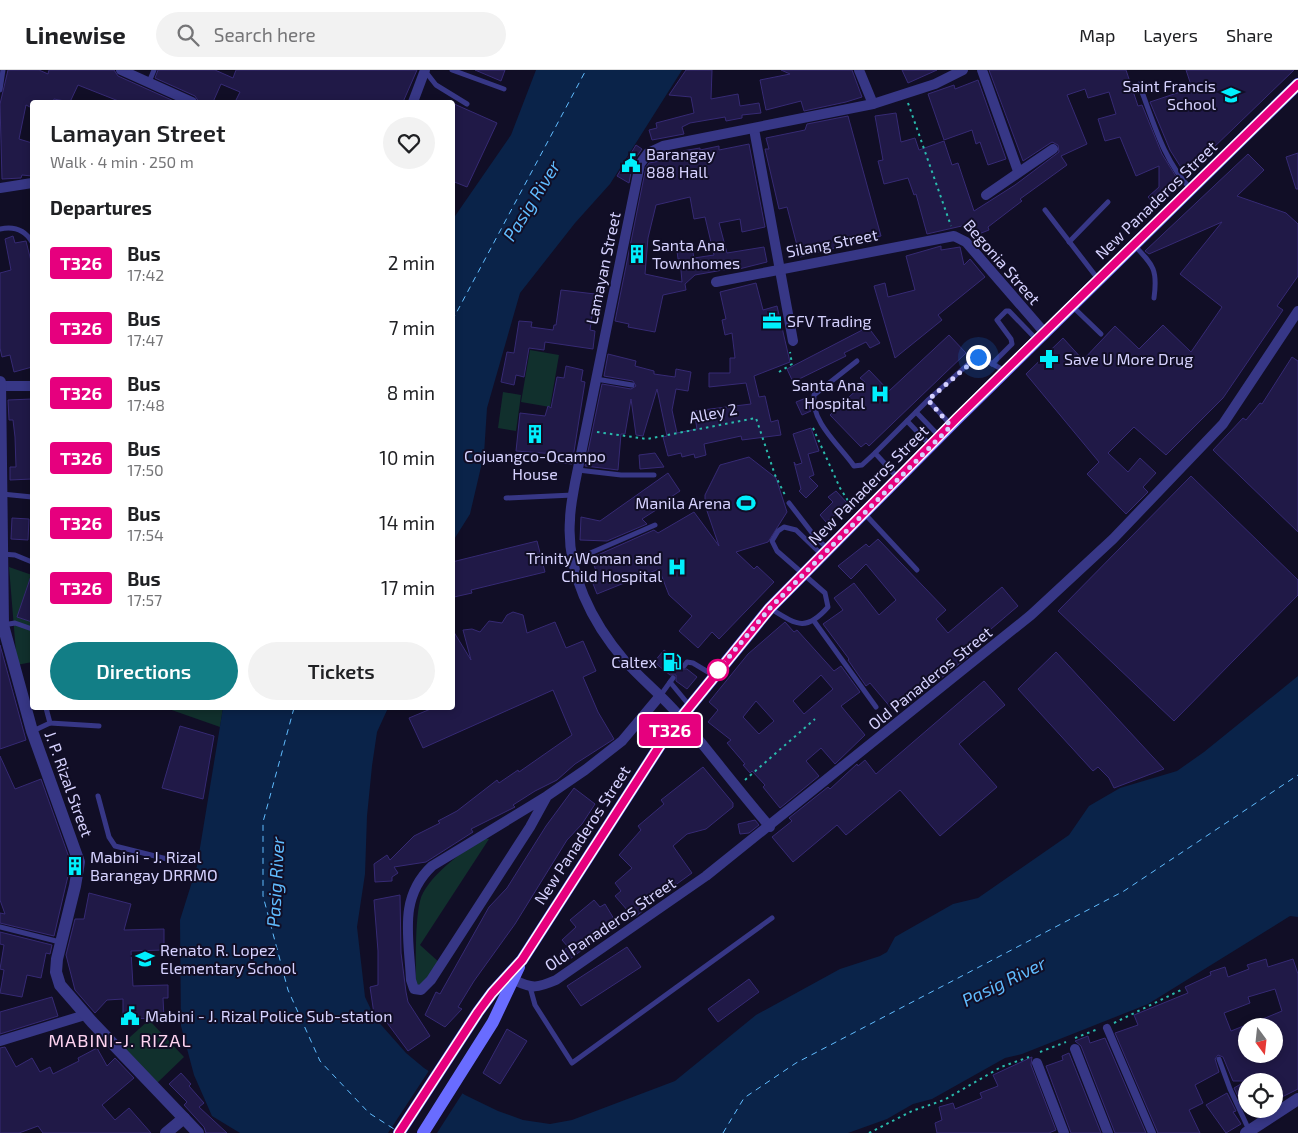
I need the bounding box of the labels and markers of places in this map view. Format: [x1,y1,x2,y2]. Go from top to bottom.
place label: Saint Francis School [1123,76,1216,113]
school or university icon: Saint Francis School [1220,84,1242,106]
place label: Barangay 888 Hall [646,144,716,181]
public building icon: Barangay 888 Hall [620,152,642,174]
place label: Santa Ana Townhomes [652,235,740,272]
building icon: Santa Ana Townhomes [626,243,648,265]
office icon: SFV Trading [761,310,783,332]
place label: SFV Trading [787,311,872,330]
pharmacy icon: Save U More Drug [1038,348,1060,370]
place label: Save U More Drug [1064,349,1193,368]
place label: Santa Ana Hospital [792,375,865,412]
hospital icon: Santa Ana Hospital [869,383,891,405]
building icon: Cojuangco-Ocampo House [524,423,546,445]
place label: Cojuangco-Ocampo House [464,446,606,483]
sports icon: Manila Arena [735,492,757,514]
place label: Manila Arena [635,493,731,512]
place label: Trinity Woman and Child Hospital [526,548,662,585]
hospital icon: Trinity Woman and Child Hospital [666,556,688,578]
fuel station icon: Caltex [661,651,683,673]
place label: Caltex [611,652,658,671]
unlabelled marker [707,659,729,681]
place label: Mabini - J. Rizal Barangay DRRMO [90,847,218,884]
building icon: Mabini - J. Rizal Barangay DRRMO [64,855,86,877]
place label: Renato R. Lopez Elementary School [160,940,296,977]
school or university icon: Renato R. Lopez Elementary School [134,948,156,970]
public building icon: Mabini - J. Rizal Police Sub-station [119,1005,141,1027]
place label: Mabini - J. Rizal Police Sub-station [145,1006,392,1025]

